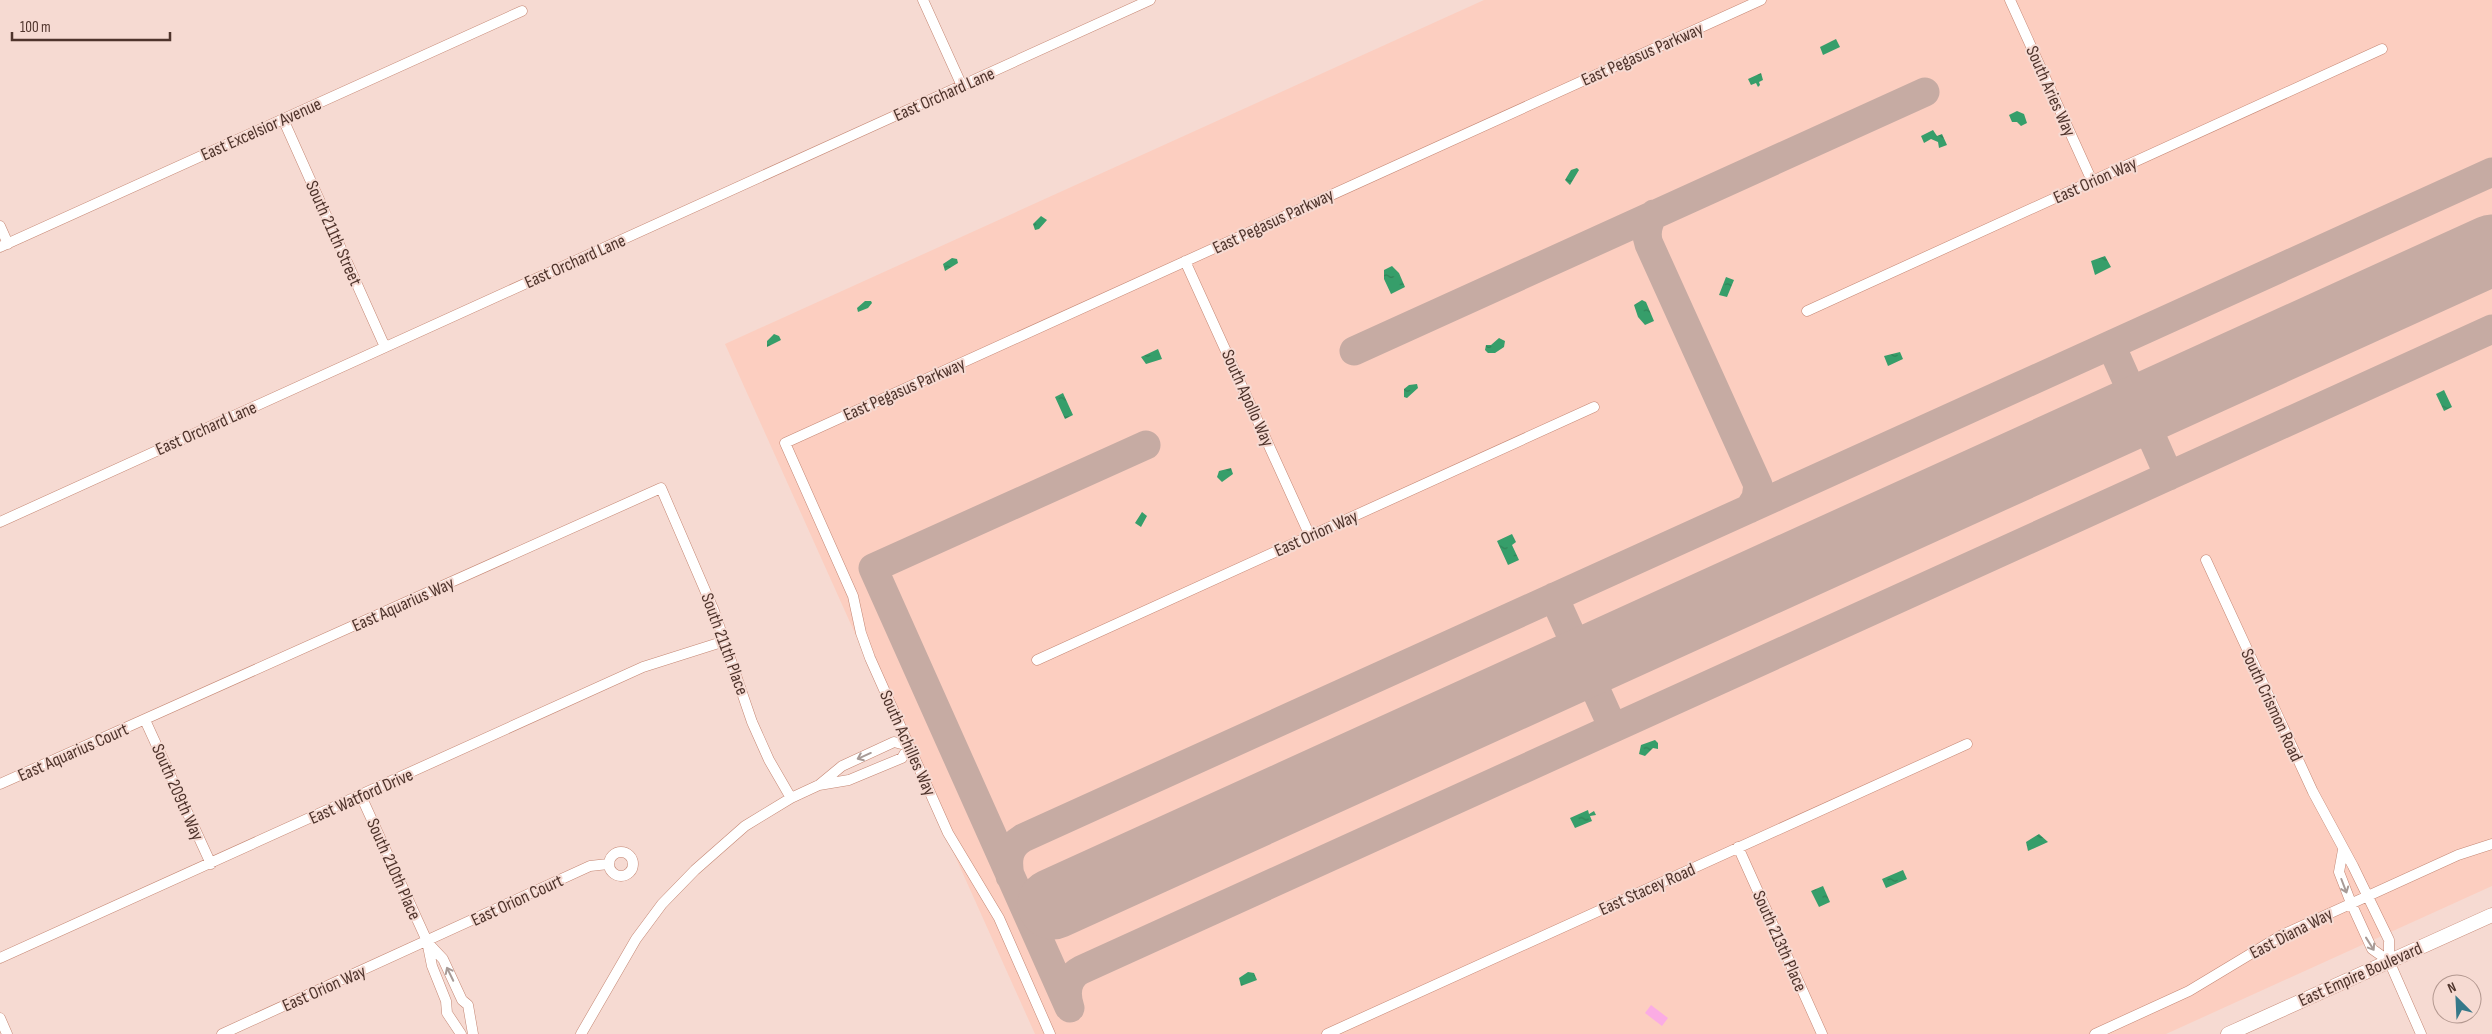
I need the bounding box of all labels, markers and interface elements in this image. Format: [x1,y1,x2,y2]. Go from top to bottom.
scale bar [12,10,170,42]
text: 100 m [20,18,51,37]
street label: East Pegasus Parkway [1578,18,1706,91]
street label: South Aries Way [2021,43,2080,140]
street label: East Orchard Lane [890,63,998,126]
street label: East Excelsior Avenue [198,93,325,165]
street label: East Orion Way [2050,153,2140,208]
street label: South 211th Street [301,177,366,289]
street label: East Pegasus Parkway [1209,184,1337,259]
street label: East Orchard Lane [521,230,629,293]
street label: South Apollo Way [1217,347,1278,450]
street label: East Pegasus Parkway [840,353,968,426]
street label: East Orchard Lane [152,397,260,460]
street label: East Orion Way [1271,506,1361,561]
street label: East Aquarius Way [349,573,457,636]
street label: South 211th Place [696,590,753,698]
street label: South Crismon Road [2236,646,2307,765]
street label: South Achilles Way [875,687,940,799]
street label: East Aquarius Court [15,719,132,786]
street label: South 209th Way [147,741,208,844]
one-way arrow [857,751,872,761]
street label: East Watford Drive [306,764,416,829]
street label: South 210th Place [362,815,425,923]
street label: East Stacey Road [1596,859,1699,920]
street label: East Orion Court [468,870,567,931]
one-way arrow [2340,878,2349,893]
street label: South 213th Place [1748,887,1811,995]
street label: East Diana Way [2246,904,2336,963]
one-way arrow [2365,937,2376,951]
street label: East Empire Boulevard [2295,938,2425,1011]
street label: East Orion Way [279,961,369,1016]
one-way arrow [444,967,454,982]
north arrow [2432,974,2482,1024]
text: N [2445,978,2459,997]

